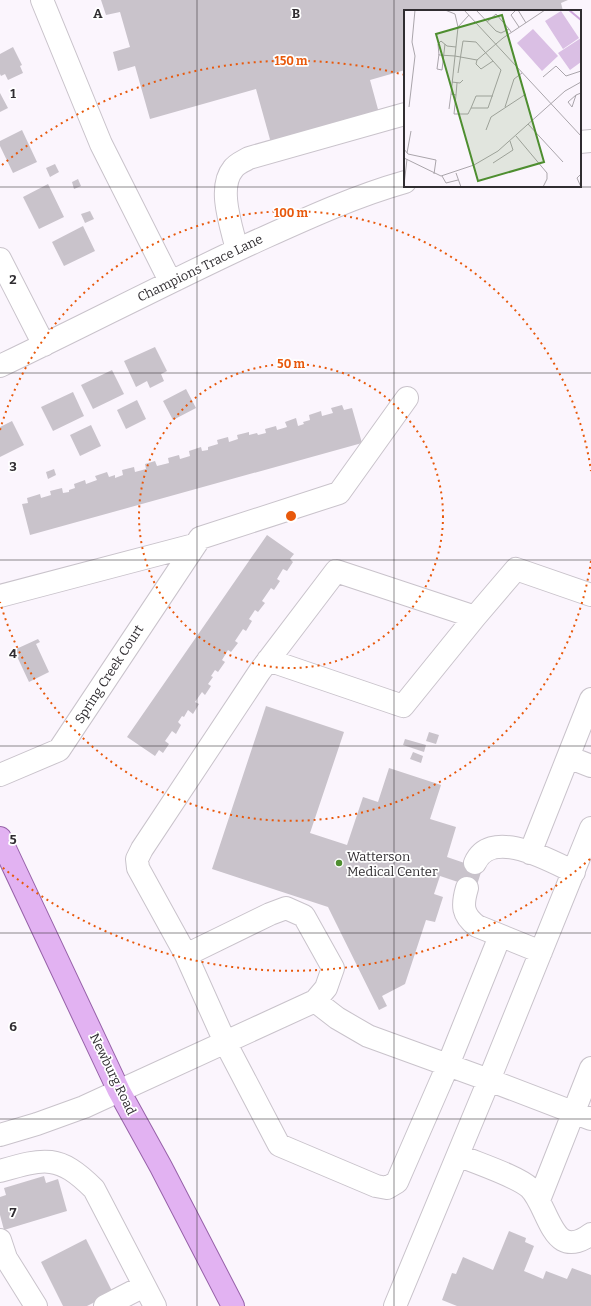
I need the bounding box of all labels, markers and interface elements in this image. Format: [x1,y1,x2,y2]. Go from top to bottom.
text: A [93,6,103,21]
text: B [292,6,300,21]
inset map [404,10,581,187]
text: 150 m [275,54,308,68]
text: 1 [10,86,16,101]
text: 100 m [274,206,309,220]
street label: Champions Trace Lane [135,231,265,305]
text: 2 [9,272,17,287]
text: 50 m [277,357,305,371]
text: 3 [9,459,17,474]
centre of rings [284,509,298,523]
street label: Spring Creek Court [72,622,147,726]
text: 4 [9,646,17,661]
text: 5 [9,832,17,847]
place label: Watterson Medical Center [347,849,438,879]
marker: Watterson Medical Center [334,858,344,868]
text: 6 [9,1019,17,1034]
street label: Newburg Road [87,1031,139,1117]
text: 7 [10,1205,17,1220]

